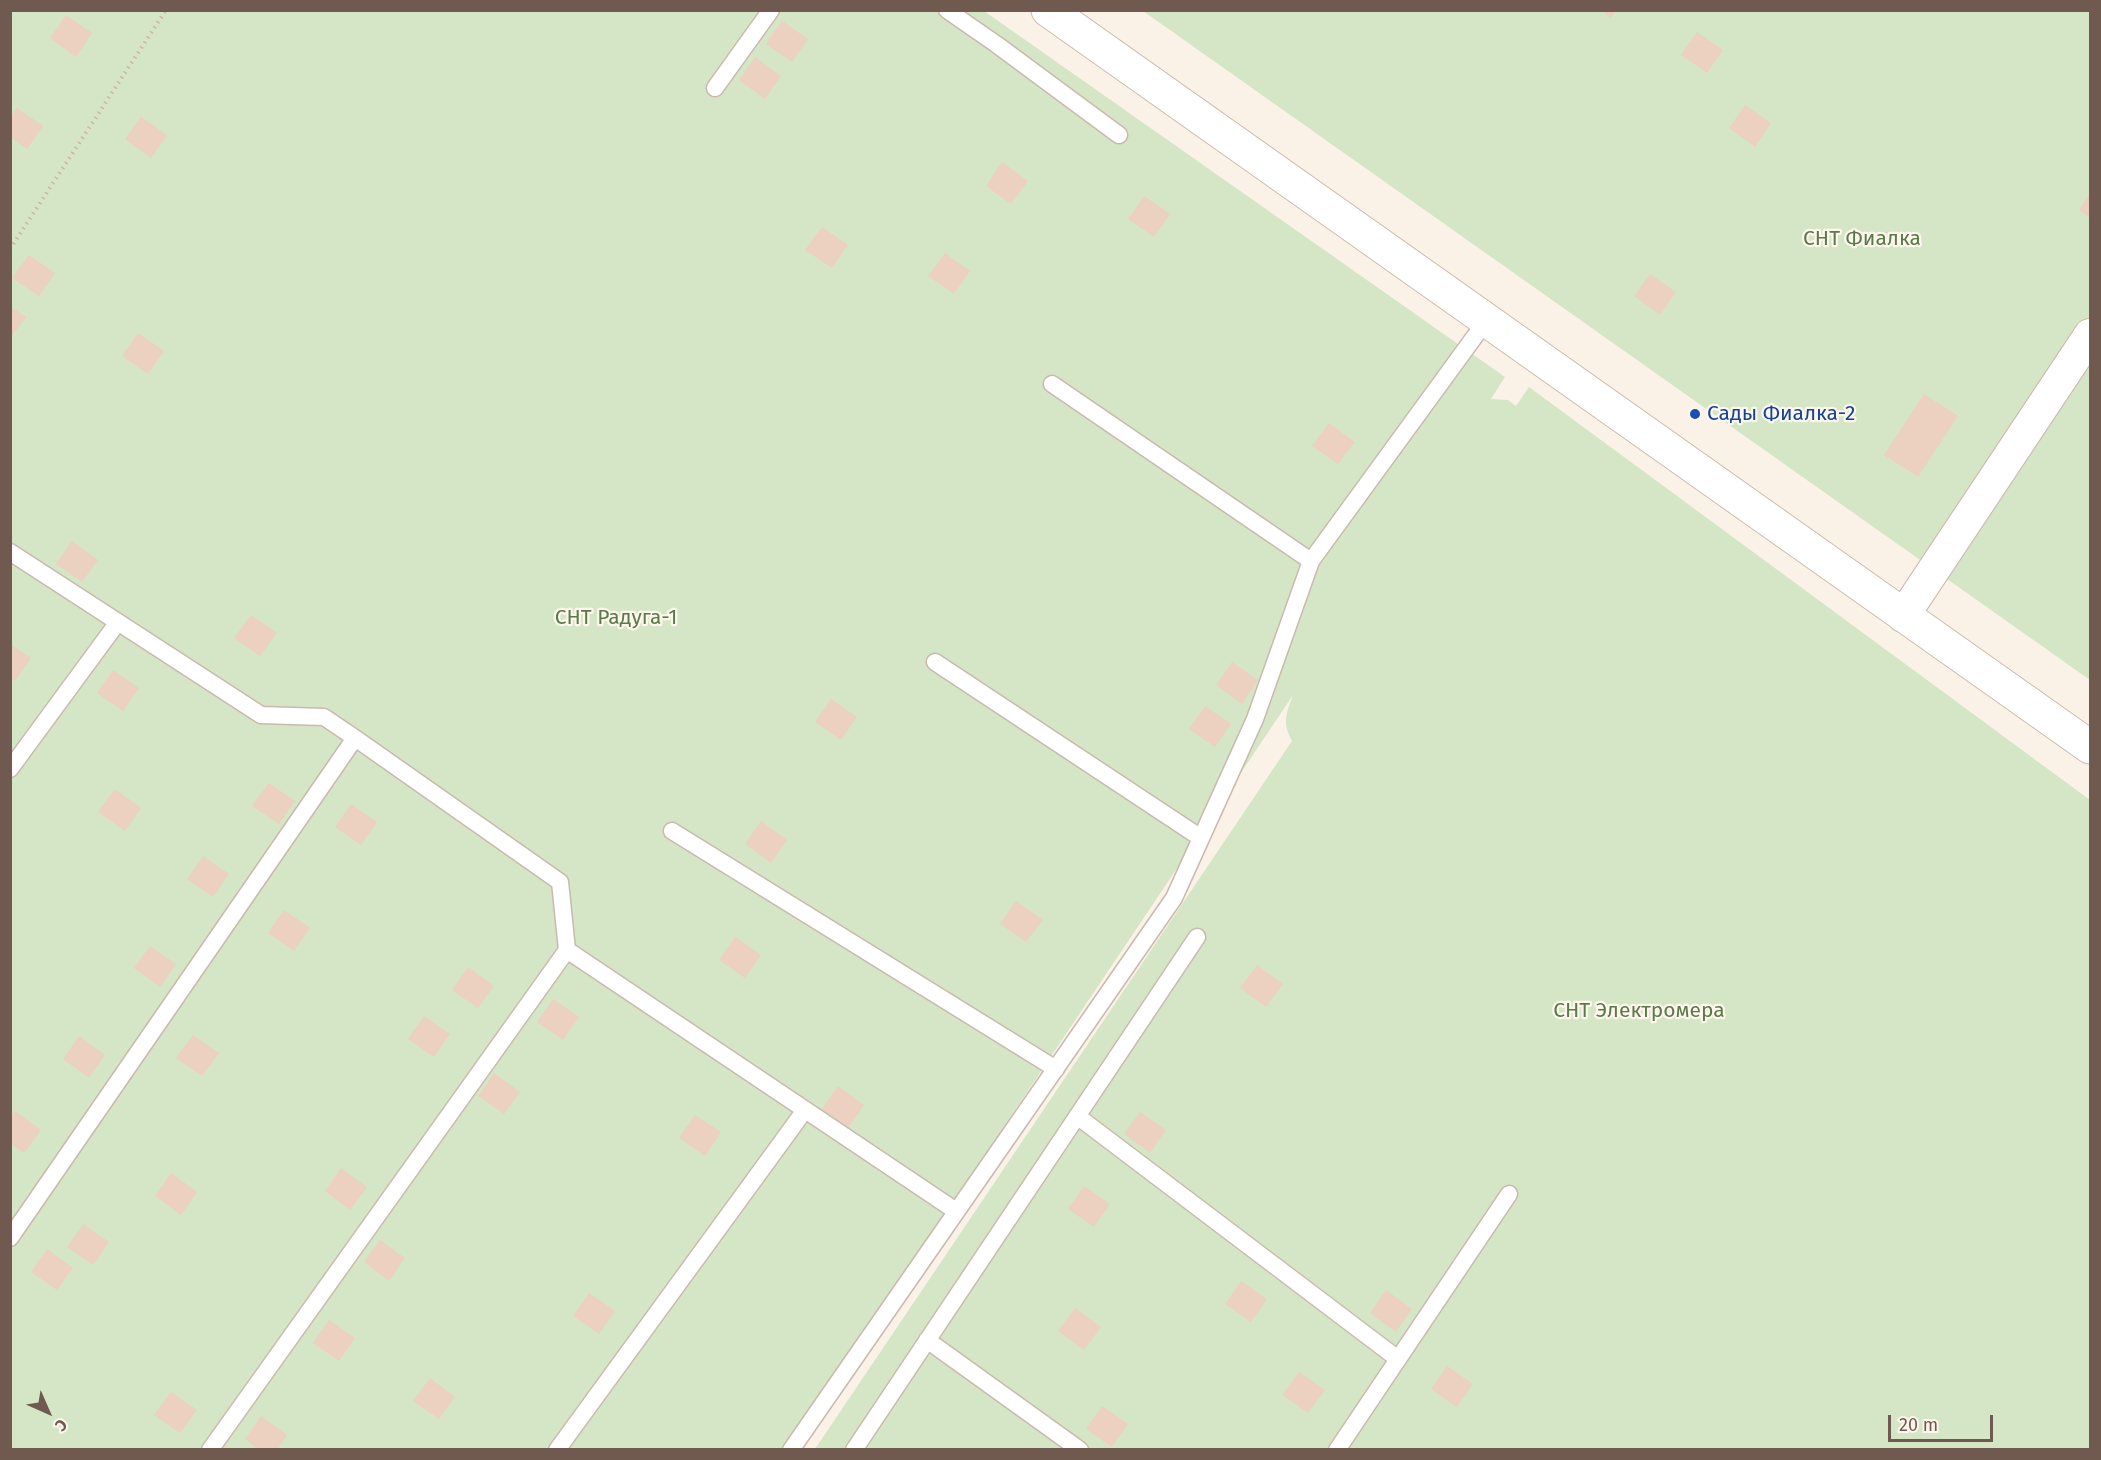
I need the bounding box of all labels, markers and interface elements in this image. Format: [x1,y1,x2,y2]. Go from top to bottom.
park label: СНТ Фиалка [1803,226,1921,252]
place label: Сады Фиалка-2 [1707,401,1855,427]
marker: Сады Фиалка-2 [1688,407,1702,421]
park label: СНТ Радуга-1 [555,605,677,631]
park label: СНТ Электромера [1553,998,1725,1024]
north arrow [18,1382,78,1442]
scale bar [1891,1403,1996,1441]
text: 20 m [1899,1414,1938,1436]
text: С [51,1415,71,1435]

